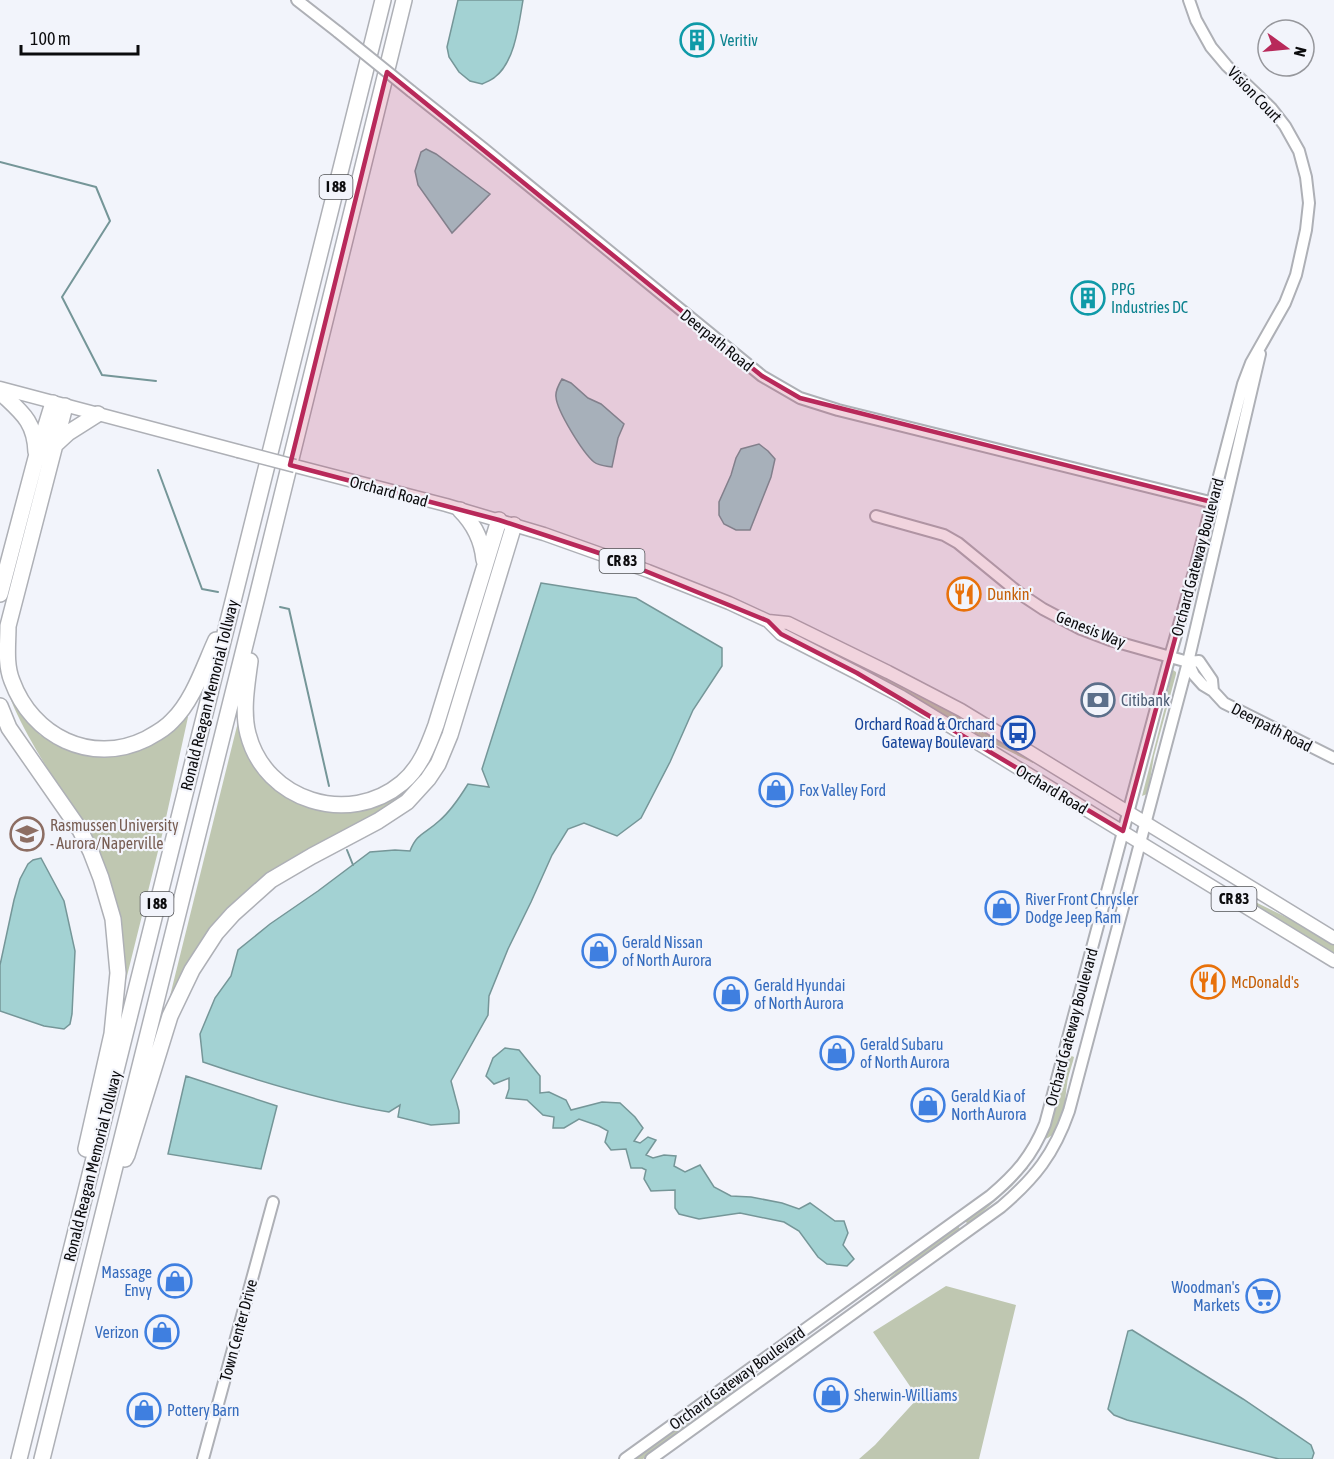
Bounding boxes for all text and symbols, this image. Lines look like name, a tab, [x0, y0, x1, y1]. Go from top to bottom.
scale bar	[21, 18, 138, 56]
north arrow	[1256, 18, 1316, 78]
building icon: Veritiv	[679, 22, 715, 58]
text: 100 m	[30, 28, 71, 49]
place label: Veritiv	[720, 31, 758, 49]
text: N	[1291, 45, 1310, 59]
street label: Vision Court	[1224, 63, 1286, 126]
road number: I 88	[320, 175, 352, 199]
building icon: PPG Industries DC	[1070, 280, 1106, 316]
place label: PPG Industries DC	[1111, 280, 1188, 316]
street label: Deerpath Road	[676, 305, 757, 376]
street label: Orchard Road	[348, 472, 430, 510]
street label: Orchard Gateway Boulevard	[1167, 476, 1228, 638]
road number: CR 83	[600, 549, 644, 573]
restaurant icon: Dunkin'	[946, 576, 982, 612]
place label: Dunkin'	[987, 585, 1032, 603]
street label: Ronald Reagan Memorial Tollway	[177, 597, 242, 792]
street label: Genesis Way	[1053, 607, 1129, 652]
bank icon: Citibank	[1080, 682, 1116, 718]
place label: Citibank	[1121, 691, 1170, 709]
street label: Deerpath Road	[1228, 699, 1315, 756]
place label: Orchard Road & Orchard Gateway Boulevard	[855, 715, 995, 752]
bus stop icon: Orchard Road & Orchard Gateway Boulevard	[1000, 715, 1036, 751]
street label: Orchard Road	[1013, 761, 1091, 817]
shop icon: Fox Valley Ford	[758, 772, 794, 808]
place label: Fox Valley Ford	[799, 781, 886, 800]
school or university icon: Rasmussen University - Aurora/Naperville	[9, 816, 45, 852]
place label: Rasmussen University - Aurora/Naperville	[50, 816, 179, 853]
road number: CR 83	[1212, 887, 1256, 911]
shop icon: River Front Chrysler Dodge Jeep Ram	[984, 890, 1020, 926]
place label: River Front Chrysler Dodge Jeep Ram	[1025, 890, 1138, 927]
road number: I 88	[140, 892, 174, 916]
shop icon: Gerald Nissan of North Aurora	[581, 933, 617, 969]
place label: Gerald Nissan of North Aurora	[622, 933, 712, 969]
street label: Orchard Gateway Boulevard	[1041, 946, 1102, 1108]
restaurant icon: McDonald's	[1190, 964, 1226, 1000]
place label: McDonald's	[1231, 973, 1300, 991]
shop icon: Gerald Hyundai of North Aurora	[713, 976, 749, 1012]
place label: Gerald Hyundai of North Aurora	[754, 976, 846, 1012]
shop icon: Gerald Subaru of North Aurora	[819, 1035, 855, 1071]
place label: Gerald Subaru of North Aurora	[860, 1035, 950, 1071]
street label: Ronald Reagan Memorial Tollway	[60, 1068, 125, 1263]
shop icon: Gerald Kia of North Aurora	[910, 1087, 946, 1123]
place label: Gerald Kia of North Aurora	[951, 1087, 1027, 1123]
place label: Massage Envy	[101, 1263, 152, 1300]
shop icon: Massage Envy	[157, 1263, 193, 1299]
street label: Town Center Drive	[216, 1277, 260, 1383]
place label: Woodman's Markets	[1172, 1278, 1240, 1314]
supermarket icon: Woodman's Markets	[1245, 1278, 1281, 1314]
shop icon: Verizon	[144, 1314, 180, 1350]
place label: Verizon	[95, 1323, 139, 1341]
street label: Orchard Gateway Boulevard	[666, 1323, 809, 1434]
shop icon: Sherwin-Williams	[813, 1377, 849, 1413]
place label: Sherwin-Williams	[854, 1386, 958, 1404]
shop icon: Pottery Barn	[126, 1392, 162, 1428]
place label: Pottery Barn	[167, 1401, 240, 1420]

